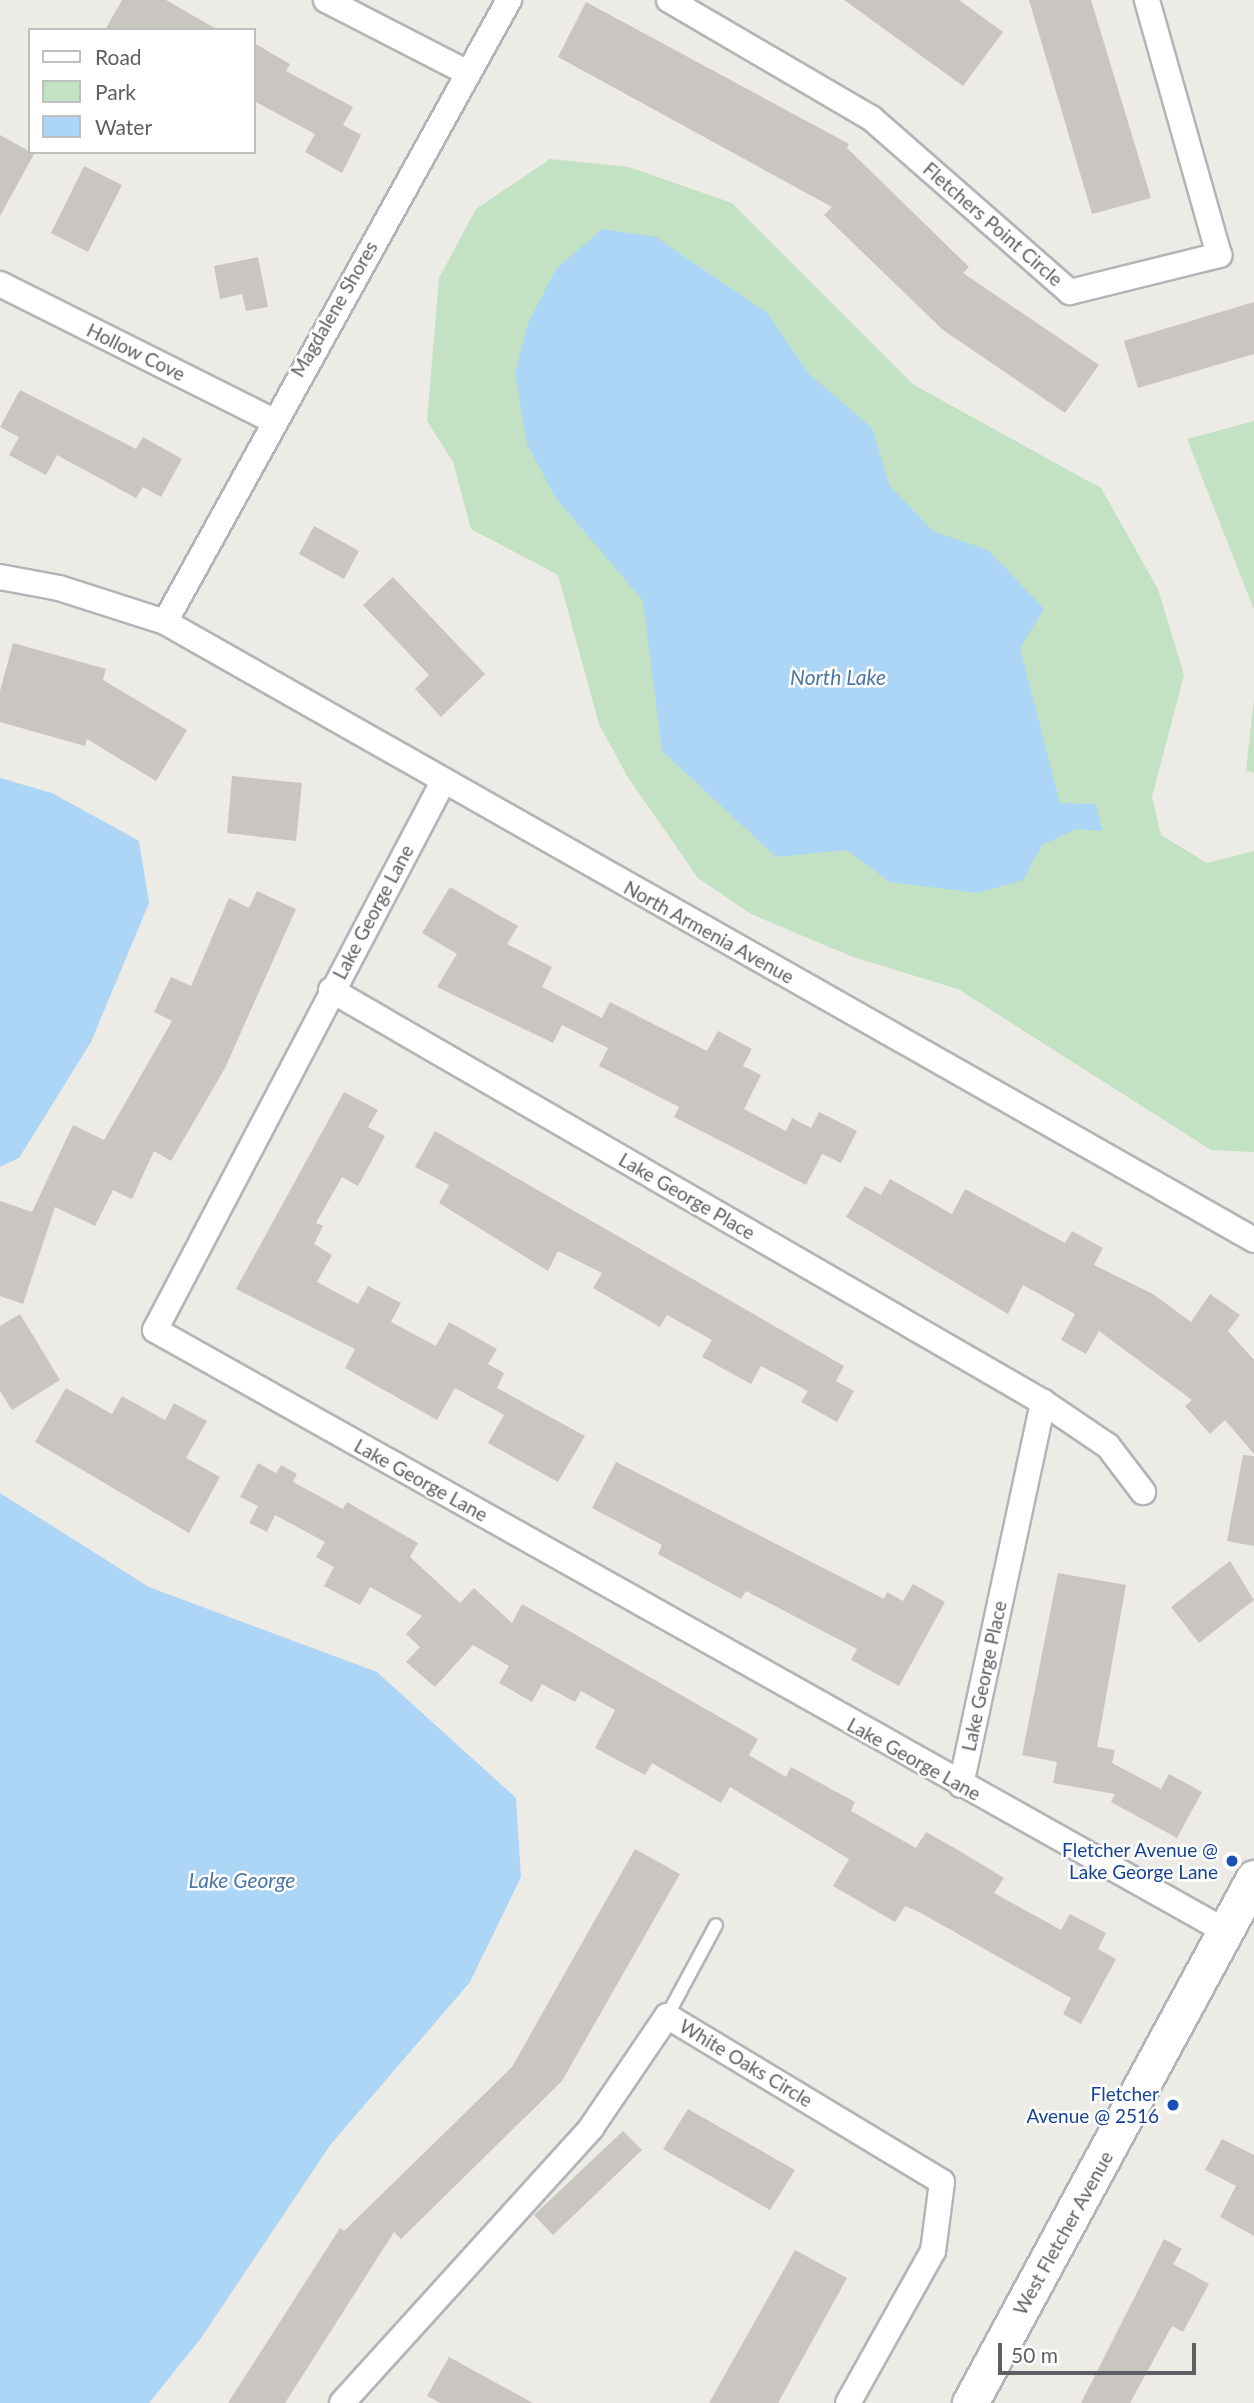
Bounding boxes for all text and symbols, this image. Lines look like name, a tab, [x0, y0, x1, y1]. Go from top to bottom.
legend	[28, 28, 256, 154]
text: Road	[95, 44, 142, 69]
text: Park	[95, 79, 136, 104]
text: Water	[95, 114, 152, 139]
street label: Fletchers Point Circle	[919, 157, 1067, 291]
street label: Magdalene Shores	[286, 237, 382, 381]
street label: Hollow Cove	[83, 318, 189, 386]
water label: North Lake	[790, 664, 886, 690]
street label: Lake George Lane	[328, 841, 418, 983]
street label: North Armenia Avenue	[620, 876, 798, 988]
street label: Lake George Place	[615, 1148, 759, 1244]
street label: Lake George Lane	[350, 1434, 492, 1526]
street label: Lake George Place	[957, 1599, 1011, 1753]
street label: Lake George Lane	[843, 1713, 985, 1805]
place label: Fletcher Avenue @ Lake George Lane	[1061, 1839, 1218, 1883]
marker: Fletcher Avenue @ Lake George Lane	[1224, 1853, 1240, 1869]
water label: Lake George	[189, 1867, 295, 1893]
street label: White Oaks Circle	[675, 2014, 817, 2112]
place label: Fletcher Avenue @ 2516	[1026, 2083, 1159, 2127]
marker: Fletcher Avenue @ 2516	[1165, 2097, 1181, 2113]
street label: West Fletcher Avenue	[1008, 2147, 1118, 2319]
scale bar	[1002, 2330, 1200, 2374]
text: 50 m	[1011, 2342, 1058, 2367]

